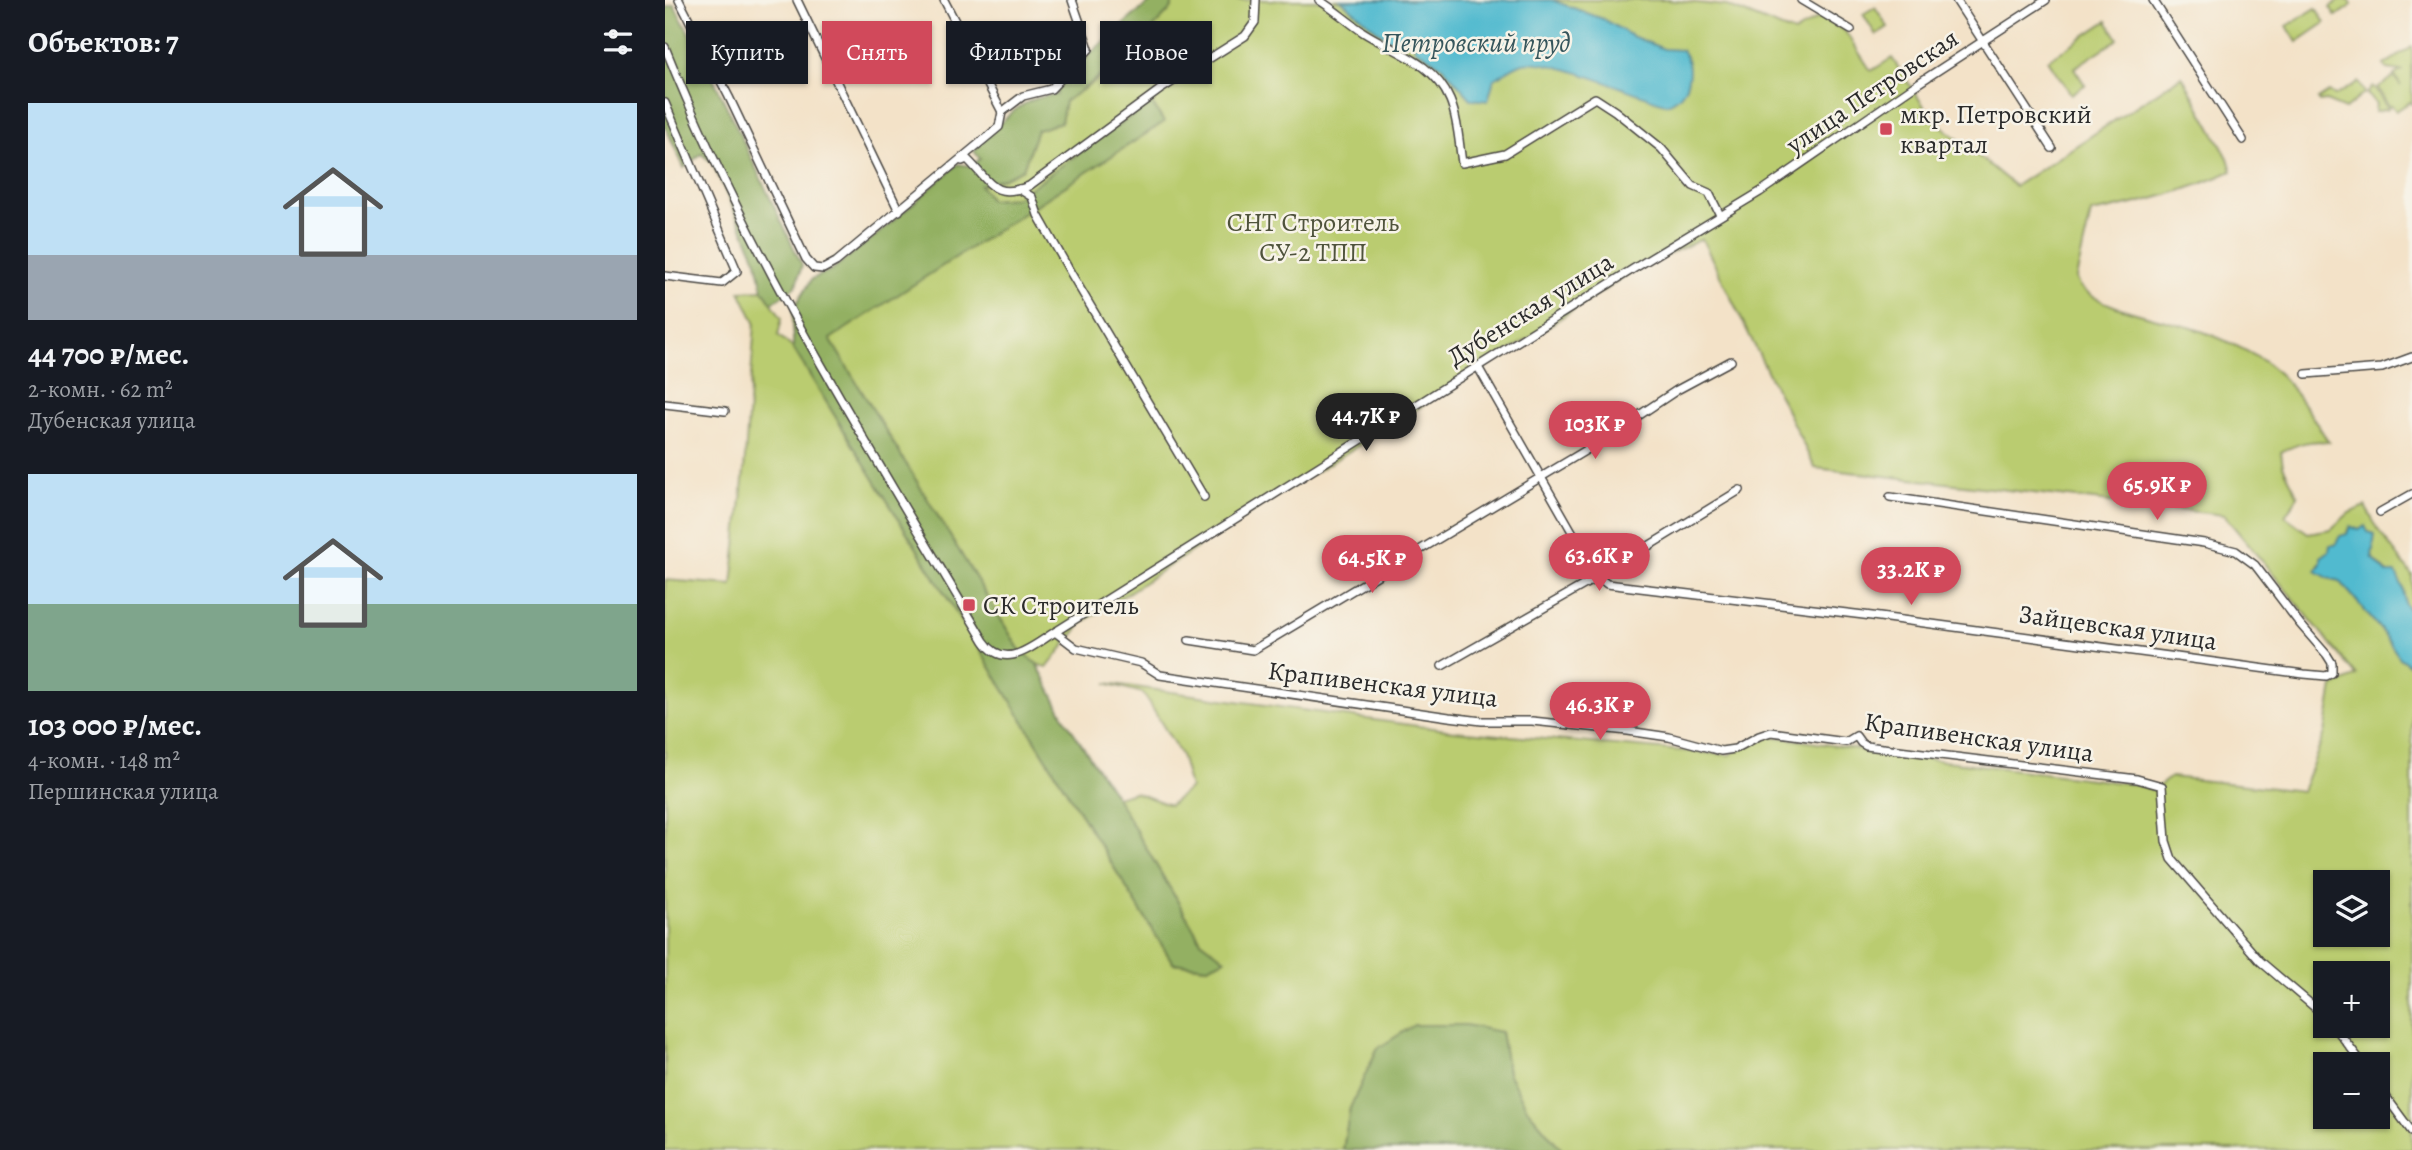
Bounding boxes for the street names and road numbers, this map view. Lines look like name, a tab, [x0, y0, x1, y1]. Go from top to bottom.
street label: улица Петровская	[1778, 21, 1965, 163]
street label: Дубенская улица	[1441, 244, 1620, 374]
street label: Зайцевская улица	[2017, 596, 2219, 659]
street label: Крапивенская улица	[1266, 653, 1500, 716]
street label: Крапивенская улица	[1862, 704, 2096, 771]

